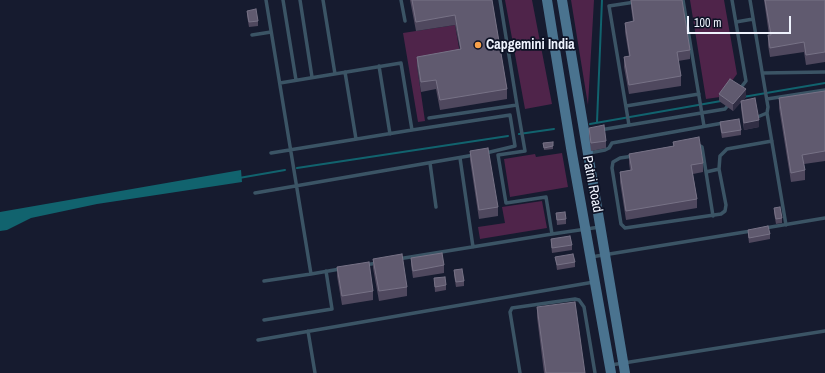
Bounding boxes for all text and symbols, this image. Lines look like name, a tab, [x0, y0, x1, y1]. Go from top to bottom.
scale bar	[689, 8, 793, 34]
text: 100 m	[694, 15, 721, 31]
place label: Capgemini India	[486, 37, 575, 53]
marker: Capgemini India	[473, 40, 483, 50]
street label: Patni Road	[578, 154, 606, 214]

